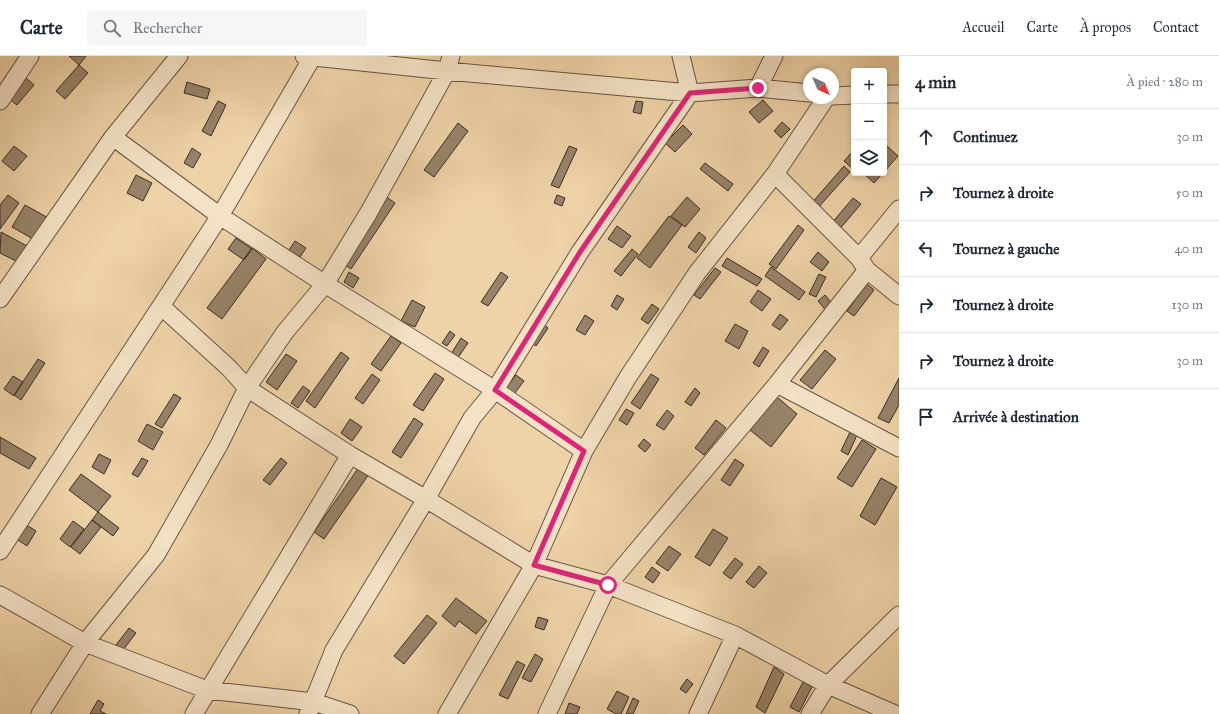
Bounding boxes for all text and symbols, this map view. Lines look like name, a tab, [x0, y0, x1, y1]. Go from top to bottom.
search box	[87, 10, 367, 46]
text: Carte	[20, 16, 63, 39]
icon: search	[101, 17, 123, 39]
text: Rechercher	[133, 19, 202, 37]
text: Accueil	[962, 19, 1005, 36]
text: Carte	[1027, 19, 1058, 36]
text: À propos	[1080, 19, 1131, 36]
text: Contact	[1153, 19, 1199, 36]
north arrow	[803, 68, 839, 104]
map controls	[851, 68, 887, 176]
button: +	[851, 68, 887, 104]
text: 4 min	[915, 72, 956, 93]
text: À pied · 280 m	[1126, 74, 1203, 90]
route end	[749, 79, 767, 97]
button: −	[851, 104, 887, 140]
icon: ahead	[915, 126, 937, 148]
text: Continuez	[953, 128, 1018, 146]
text: 30 m	[1177, 129, 1203, 145]
button: layers	[851, 140, 887, 176]
icon: right	[915, 182, 937, 204]
text: Tournez à droite	[953, 184, 1054, 202]
text: 50 m	[1176, 185, 1203, 201]
icon: left	[915, 238, 937, 260]
text: Tournez à gauche	[953, 240, 1060, 258]
text: 40 m	[1174, 241, 1203, 257]
icon: right	[915, 294, 937, 316]
text: Tournez à droite	[953, 296, 1054, 314]
text: 130 m	[1171, 297, 1203, 313]
icon: right	[915, 350, 937, 372]
text: Tournez à droite	[953, 352, 1054, 370]
text: 30 m	[1177, 353, 1203, 369]
icon: arrive	[915, 406, 937, 428]
text: Arrivée à destination	[953, 408, 1079, 426]
route start	[599, 576, 617, 594]

